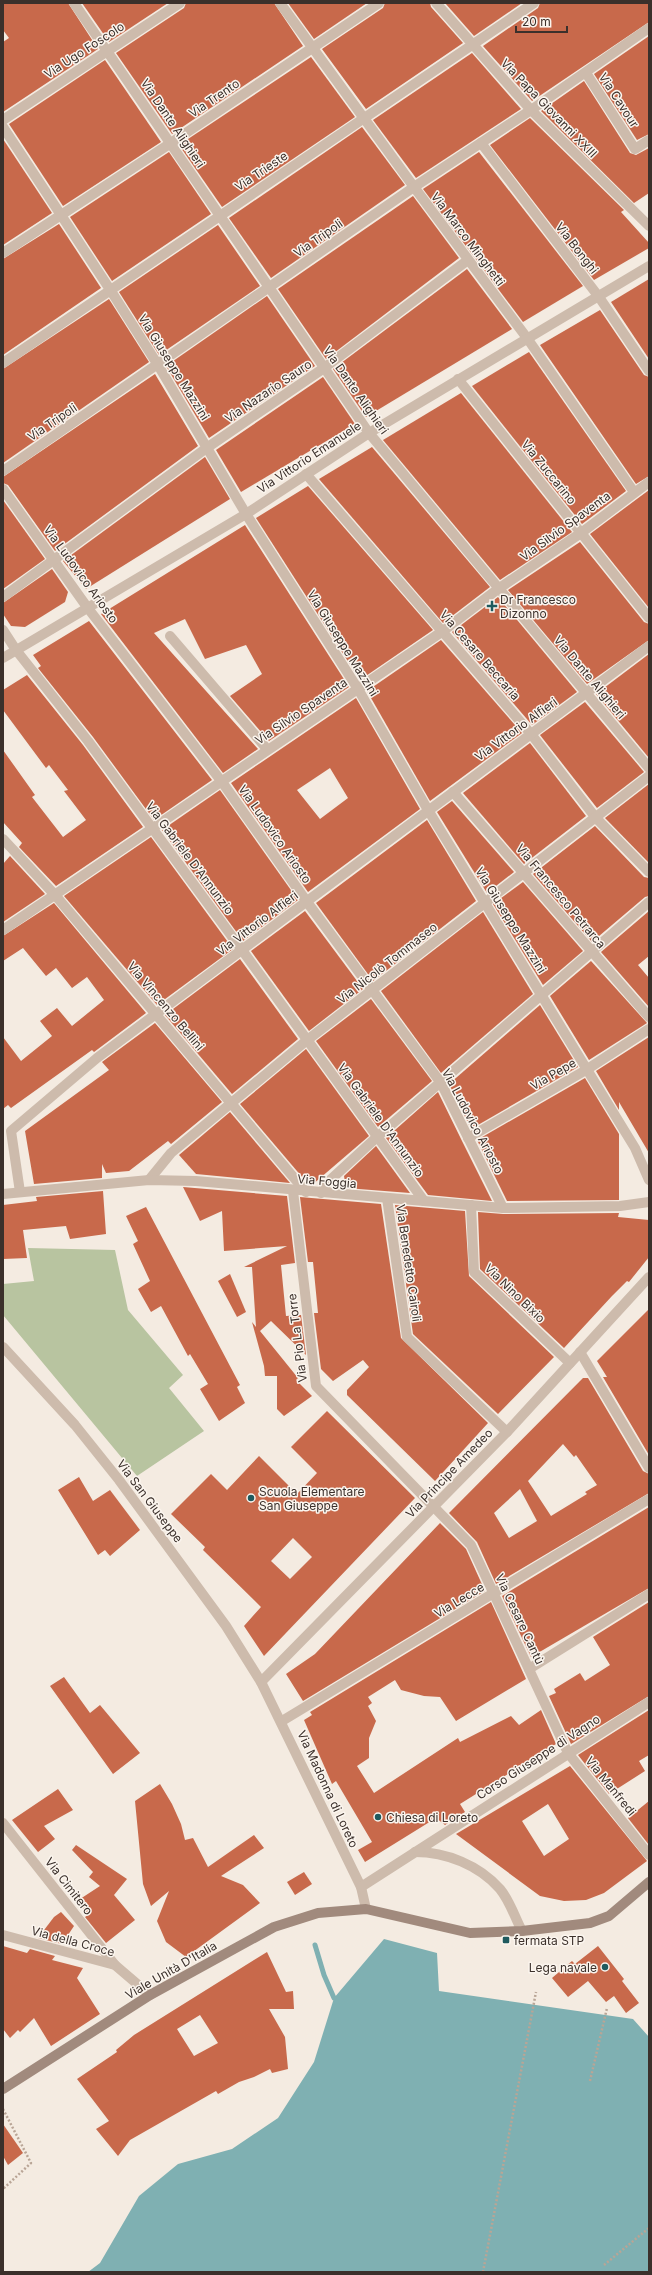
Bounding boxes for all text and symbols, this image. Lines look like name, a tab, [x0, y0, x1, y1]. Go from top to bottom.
scale bar	[516, 8, 567, 34]
text: 20 m	[522, 14, 551, 29]
street label: Via Ugo Foscolo	[41, 19, 127, 81]
street label: Via Papa Giovanni XXIII	[498, 55, 600, 161]
street label: Via Cavour	[596, 70, 642, 130]
street label: Via Dante Alighieri	[138, 76, 208, 170]
street label: Via Trento	[186, 76, 242, 120]
street label: Via Trieste	[232, 148, 290, 194]
street label: Via Marco Minghetti	[428, 189, 508, 289]
street label: Via Tripoli	[291, 216, 345, 260]
street label: Via Bonghi	[552, 219, 602, 277]
street label: Via Giuseppe Mazzini	[135, 311, 213, 423]
street label: Via Dante Alighieri	[320, 343, 392, 437]
street label: Via Nazario Sauro	[222, 356, 314, 426]
street label: Via Tripoli	[24, 400, 80, 444]
street label: Via Vittorio Emanuele	[254, 418, 364, 496]
street label: Via Zuccarino	[519, 437, 579, 507]
street label: Via Silvio Spaventa	[517, 488, 613, 564]
street label: Via Ludovico Ariosto	[41, 522, 121, 626]
street label: Via Giuseppe Mazzini	[304, 587, 382, 699]
place label: Dr Francesco Dizonno	[500, 592, 576, 621]
marker: Dr Francesco Dizonno	[487, 601, 497, 611]
street label: Via Cesare Beccaria	[437, 607, 523, 703]
street label: Via Dante Alighieri	[551, 632, 629, 722]
street label: Via Silvio Spaventa	[252, 675, 350, 747]
street label: Via Vittorio Alfieri	[472, 694, 560, 764]
street label: Via Ludovico Ariosto	[235, 782, 315, 886]
street label: Via Gabriele D'Annunzio	[143, 799, 237, 917]
street label: Via Francesco Petrarca	[513, 841, 609, 951]
street label: Via Giuseppe Mazzini	[472, 864, 550, 976]
street label: Via Vittorio Alfieri	[213, 887, 301, 959]
street label: Via Nicolò Tommaseo	[334, 919, 440, 1007]
street label: Via Vincenzo Bellini	[125, 959, 208, 1053]
street label: Via Pepe	[527, 1055, 579, 1093]
street label: Via Gabriele D'Annunzio	[335, 1060, 427, 1180]
street label: Via Ludovico Ariosto	[439, 1066, 507, 1176]
street label: Via Foggia	[297, 1171, 357, 1191]
street label: Via Benedetto Cairoli	[393, 1203, 425, 1323]
street label: Via Nino Bixio	[482, 1260, 548, 1326]
street label: Via Pio La Torre	[284, 1293, 310, 1383]
street label: Via Principe Amedeo	[402, 1425, 496, 1521]
street label: Via San Giuseppe	[114, 1456, 186, 1546]
place label: Scuola Elementare San Giuseppe	[259, 1484, 365, 1513]
marker: Scuola Elementare San Giuseppe	[246, 1493, 256, 1503]
street label: Via Cesare Cantù	[492, 1571, 548, 1667]
street label: Via Lecce	[431, 1579, 487, 1621]
street label: Corso Giuseppe di Vagno	[473, 1711, 603, 1803]
street label: Via Madonna di Loreto	[294, 1728, 362, 1850]
street label: Via Manfredi	[583, 1753, 640, 1819]
place label: Chiesa di Loreto	[386, 1810, 478, 1825]
marker: Chiesa di Loreto	[373, 1812, 383, 1822]
street label: Via Cimitero	[42, 1854, 96, 1918]
street label: Via della Croce	[30, 1923, 116, 1959]
place label: fermata STP	[514, 1933, 585, 1948]
marker: fermata STP	[501, 1935, 511, 1945]
street label: Viale Unità D'Italia	[123, 1938, 219, 2002]
place label: Lega navale	[529, 1960, 597, 1975]
marker: Lega navale	[600, 1962, 610, 1972]

